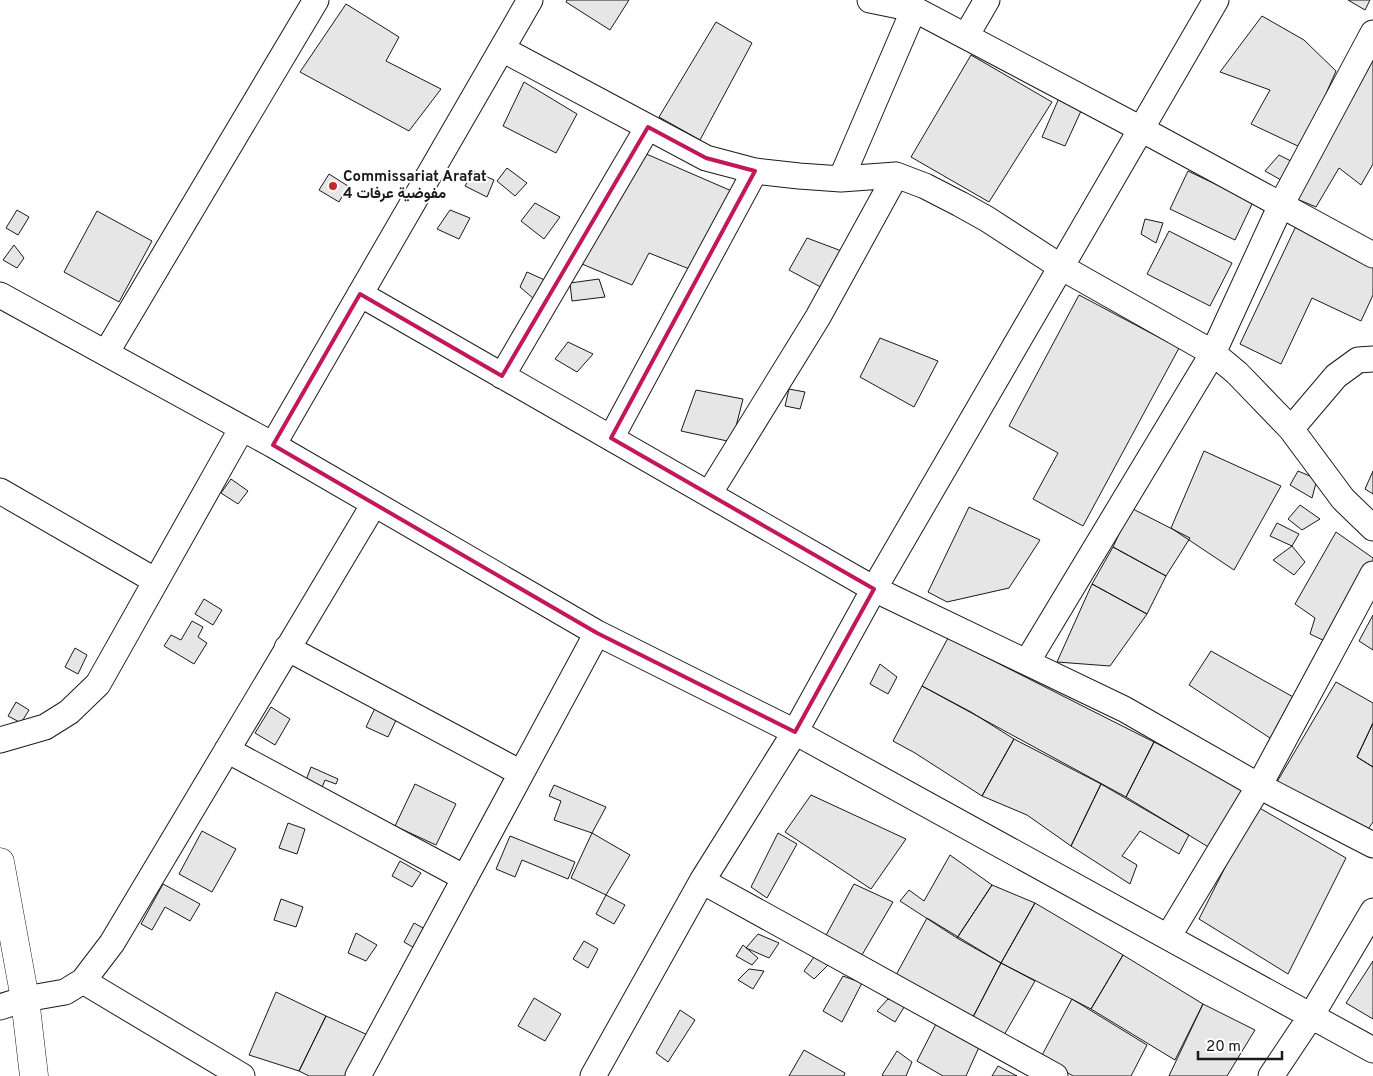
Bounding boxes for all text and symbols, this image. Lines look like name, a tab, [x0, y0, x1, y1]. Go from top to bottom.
place label: Commissariat Arafat 4 مفوضية عرفات	[343, 168, 487, 204]
marker: Commissariat Arafat 4 مفوضية عرفات	[327, 180, 339, 192]
scale bar	[1198, 1028, 1282, 1060]
text: 20 m	[1206, 1038, 1241, 1057]

